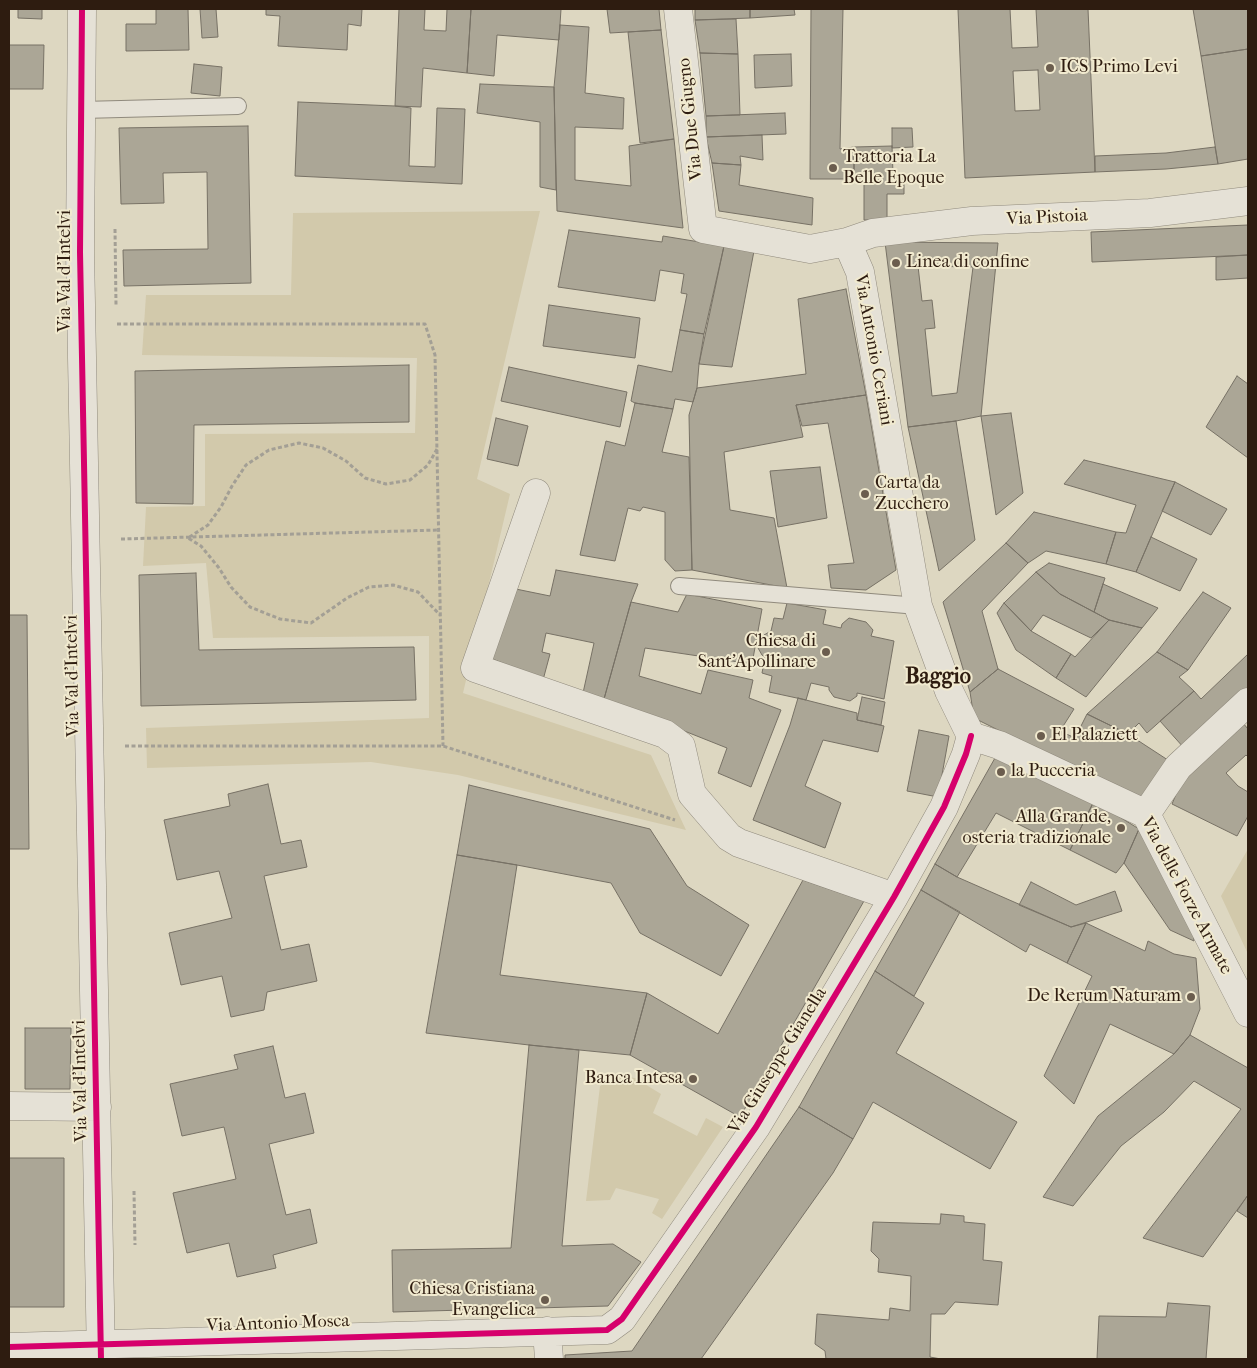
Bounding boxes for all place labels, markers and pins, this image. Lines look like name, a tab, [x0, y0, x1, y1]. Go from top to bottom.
place label: ICS Primo Levi	[1060, 57, 1178, 79]
marker: ICS Primo Levi	[1044, 62, 1056, 74]
place label: Trattoria La Belle Epoque	[843, 147, 944, 190]
marker: Trattoria La Belle Epoque	[827, 162, 839, 174]
place label: Linea di confine	[906, 252, 1029, 274]
marker: Linea di confine	[890, 257, 902, 269]
place label: Carta da Zucchero	[875, 473, 949, 516]
marker: Carta da Zucchero	[859, 488, 871, 500]
place label: Chiesa di Sant'Apollinare	[698, 631, 816, 674]
marker: Chiesa di Sant'Apollinare	[820, 646, 832, 658]
place label: El Palaziett	[1051, 725, 1138, 747]
marker: El Palaziett	[1035, 730, 1047, 742]
place label: la Pucceria	[1011, 761, 1095, 783]
marker: la Pucceria	[995, 766, 1007, 778]
place label: Alla Grande, osteria tradizionale	[963, 807, 1111, 850]
marker: Alla Grande, osteria tradizionale	[1115, 822, 1127, 834]
place label: De Rerum Naturam	[1027, 986, 1181, 1008]
marker: De Rerum Naturam	[1185, 991, 1197, 1003]
place label: Banca Intesa	[585, 1068, 683, 1090]
marker: Banca Intesa	[687, 1073, 699, 1085]
place label: Chiesa Cristiana Evangelica	[409, 1279, 535, 1322]
marker: Chiesa Cristiana Evangelica	[539, 1294, 551, 1306]

